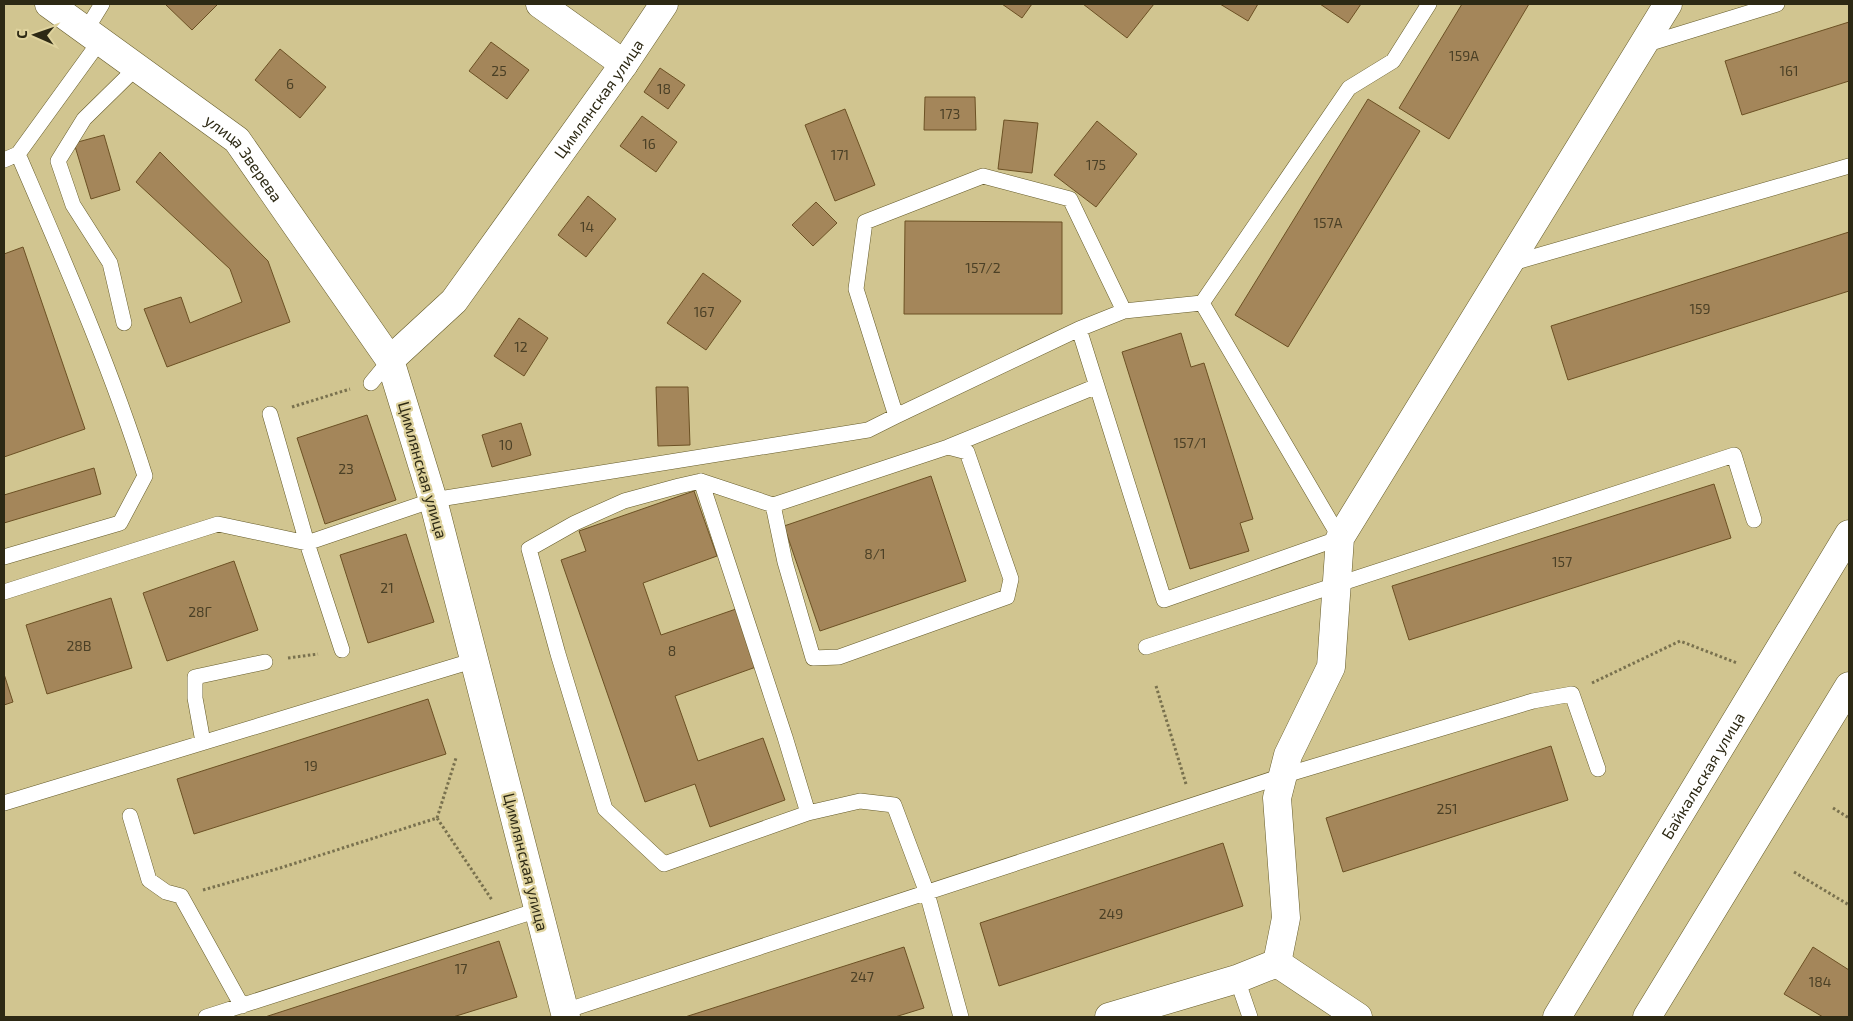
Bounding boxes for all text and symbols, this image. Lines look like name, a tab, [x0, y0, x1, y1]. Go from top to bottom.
north arrow	[10, 10, 60, 60]
text: С	[13, 30, 30, 39]
street label: Цимлянская улица	[549, 35, 647, 162]
house number: 159А	[1449, 47, 1479, 64]
house number: 25	[491, 62, 507, 79]
house number: 161	[1779, 62, 1799, 79]
house number: 6	[286, 75, 294, 92]
house number: 18	[657, 80, 671, 97]
house number: 173	[940, 105, 960, 122]
street label: улица Зверева	[201, 110, 287, 205]
house number: 16	[642, 135, 656, 152]
house number: 171	[831, 146, 849, 163]
house number: 175	[1086, 156, 1106, 173]
house number: 157А	[1314, 214, 1343, 231]
house number: 14	[580, 218, 594, 235]
house number: 157/2	[965, 259, 1001, 276]
house number: 159	[1689, 300, 1711, 317]
house number: 167	[694, 303, 714, 320]
house number: 12	[514, 338, 528, 355]
street label: Цимлянская улица	[394, 399, 452, 541]
house number: 157/1	[1173, 434, 1207, 451]
house number: 10	[499, 436, 513, 453]
house number: 23	[338, 460, 354, 477]
house number: 8/1	[864, 545, 886, 562]
house number: 157	[1552, 553, 1572, 570]
house number: 21	[380, 579, 394, 596]
house number: 28Г	[188, 603, 212, 620]
house number: 28В	[66, 637, 92, 654]
house number: 8	[668, 642, 676, 659]
street label: Байкальская улица	[1657, 709, 1748, 842]
house number: 19	[304, 757, 318, 774]
street label: Цимлянская улица	[499, 791, 553, 933]
house number: 251	[1437, 800, 1457, 817]
house number: 249	[1099, 905, 1123, 922]
house number: 17	[455, 960, 467, 977]
house number: 247	[850, 968, 874, 985]
house number: 184	[1809, 973, 1831, 990]

